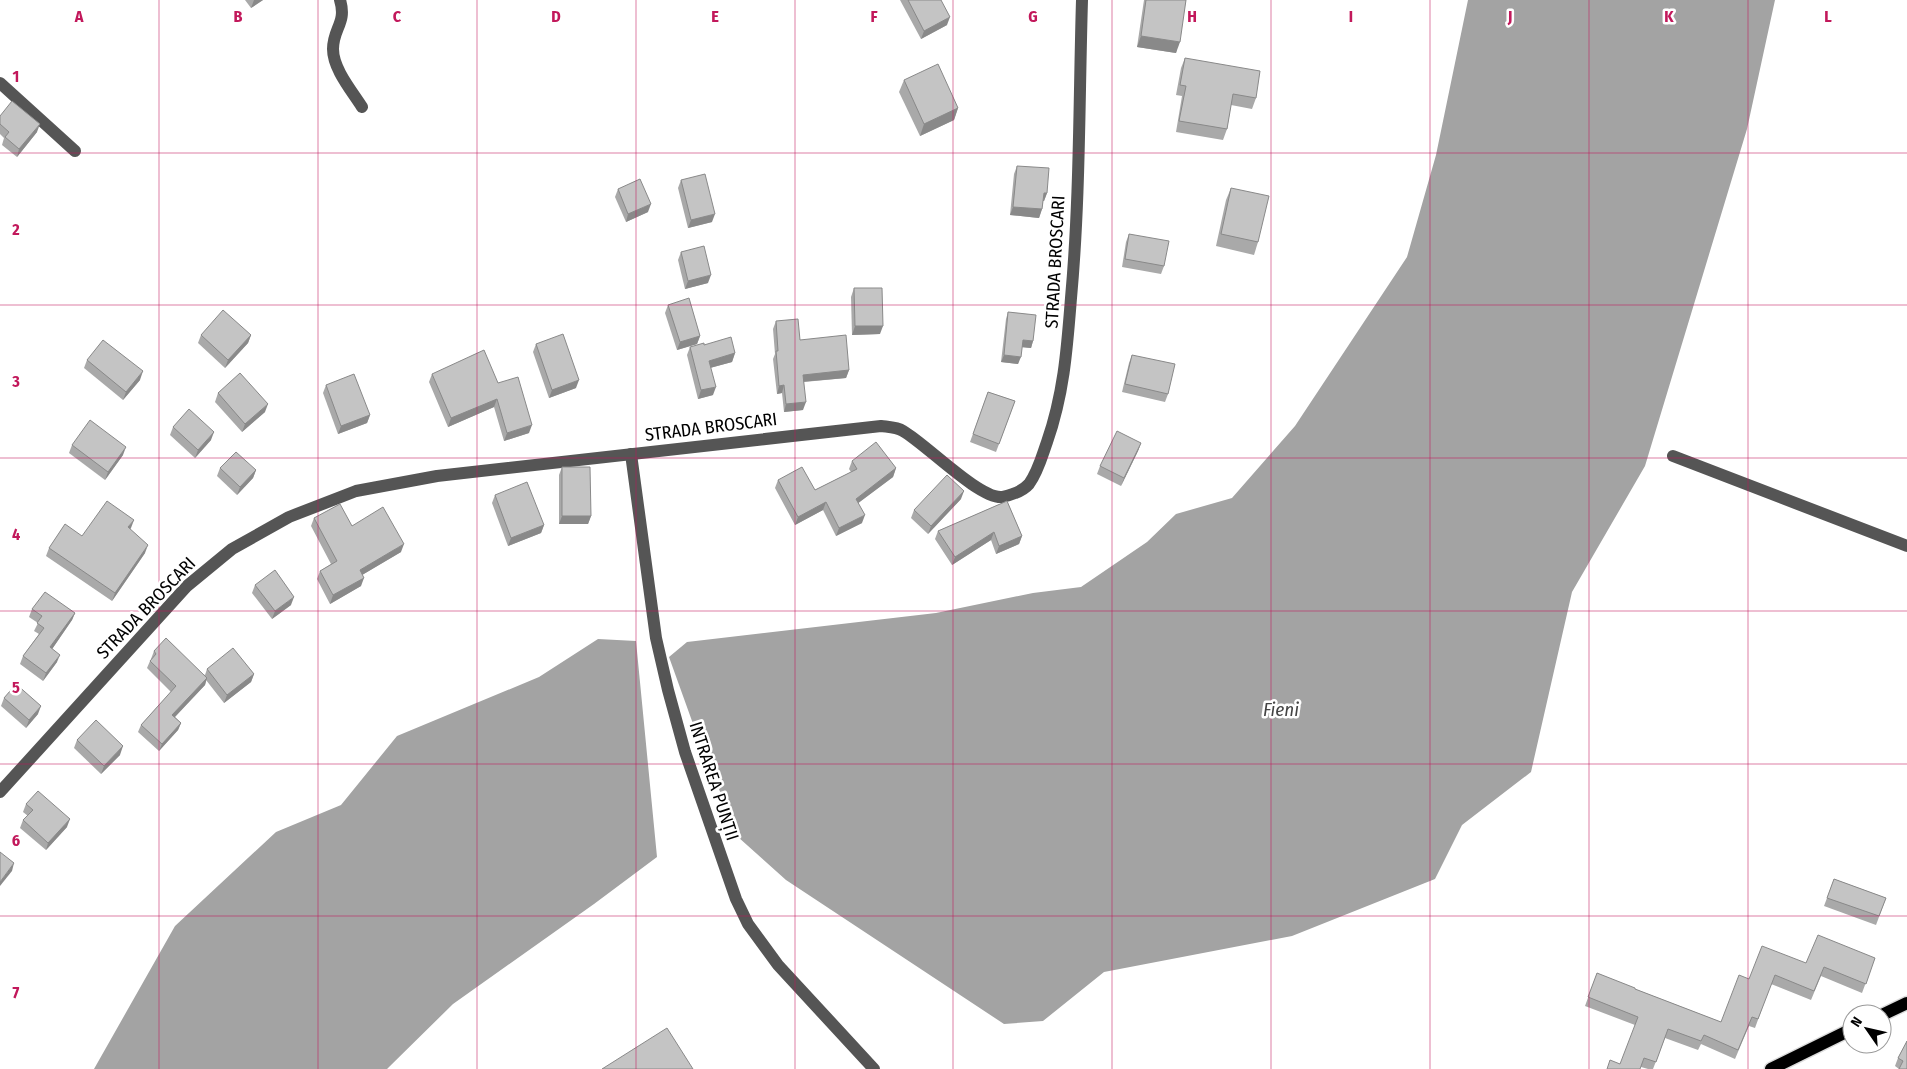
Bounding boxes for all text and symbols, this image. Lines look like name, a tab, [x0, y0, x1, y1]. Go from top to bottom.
text: A	[74, 7, 84, 26]
text: B	[234, 7, 243, 26]
text: C	[393, 7, 402, 26]
text: D	[551, 7, 561, 26]
text: E	[711, 7, 719, 26]
text: F	[870, 7, 878, 26]
text: G	[1028, 7, 1038, 26]
text: H	[1187, 7, 1197, 26]
text: I	[1349, 7, 1353, 26]
text: J	[1507, 7, 1512, 26]
text: K	[1664, 7, 1674, 26]
text: L	[1824, 7, 1832, 26]
text: 1	[13, 67, 19, 86]
street label: STRADA BROSCARI	[1041, 195, 1069, 329]
text: 2	[11, 220, 20, 239]
text: 3	[11, 372, 20, 391]
street label: STRADA BROSCARI	[644, 408, 778, 446]
text: 4	[12, 525, 20, 544]
street label: STRADA BROSCARI	[92, 553, 200, 663]
text: 5	[12, 678, 20, 697]
water label: Fieni	[1263, 698, 1299, 721]
street label: INTRAREA PUNȚII	[684, 719, 744, 843]
text: 6	[12, 831, 20, 850]
text: 7	[13, 983, 20, 1002]
north arrow	[1842, 1004, 1892, 1054]
text: N	[1847, 1014, 1866, 1030]

